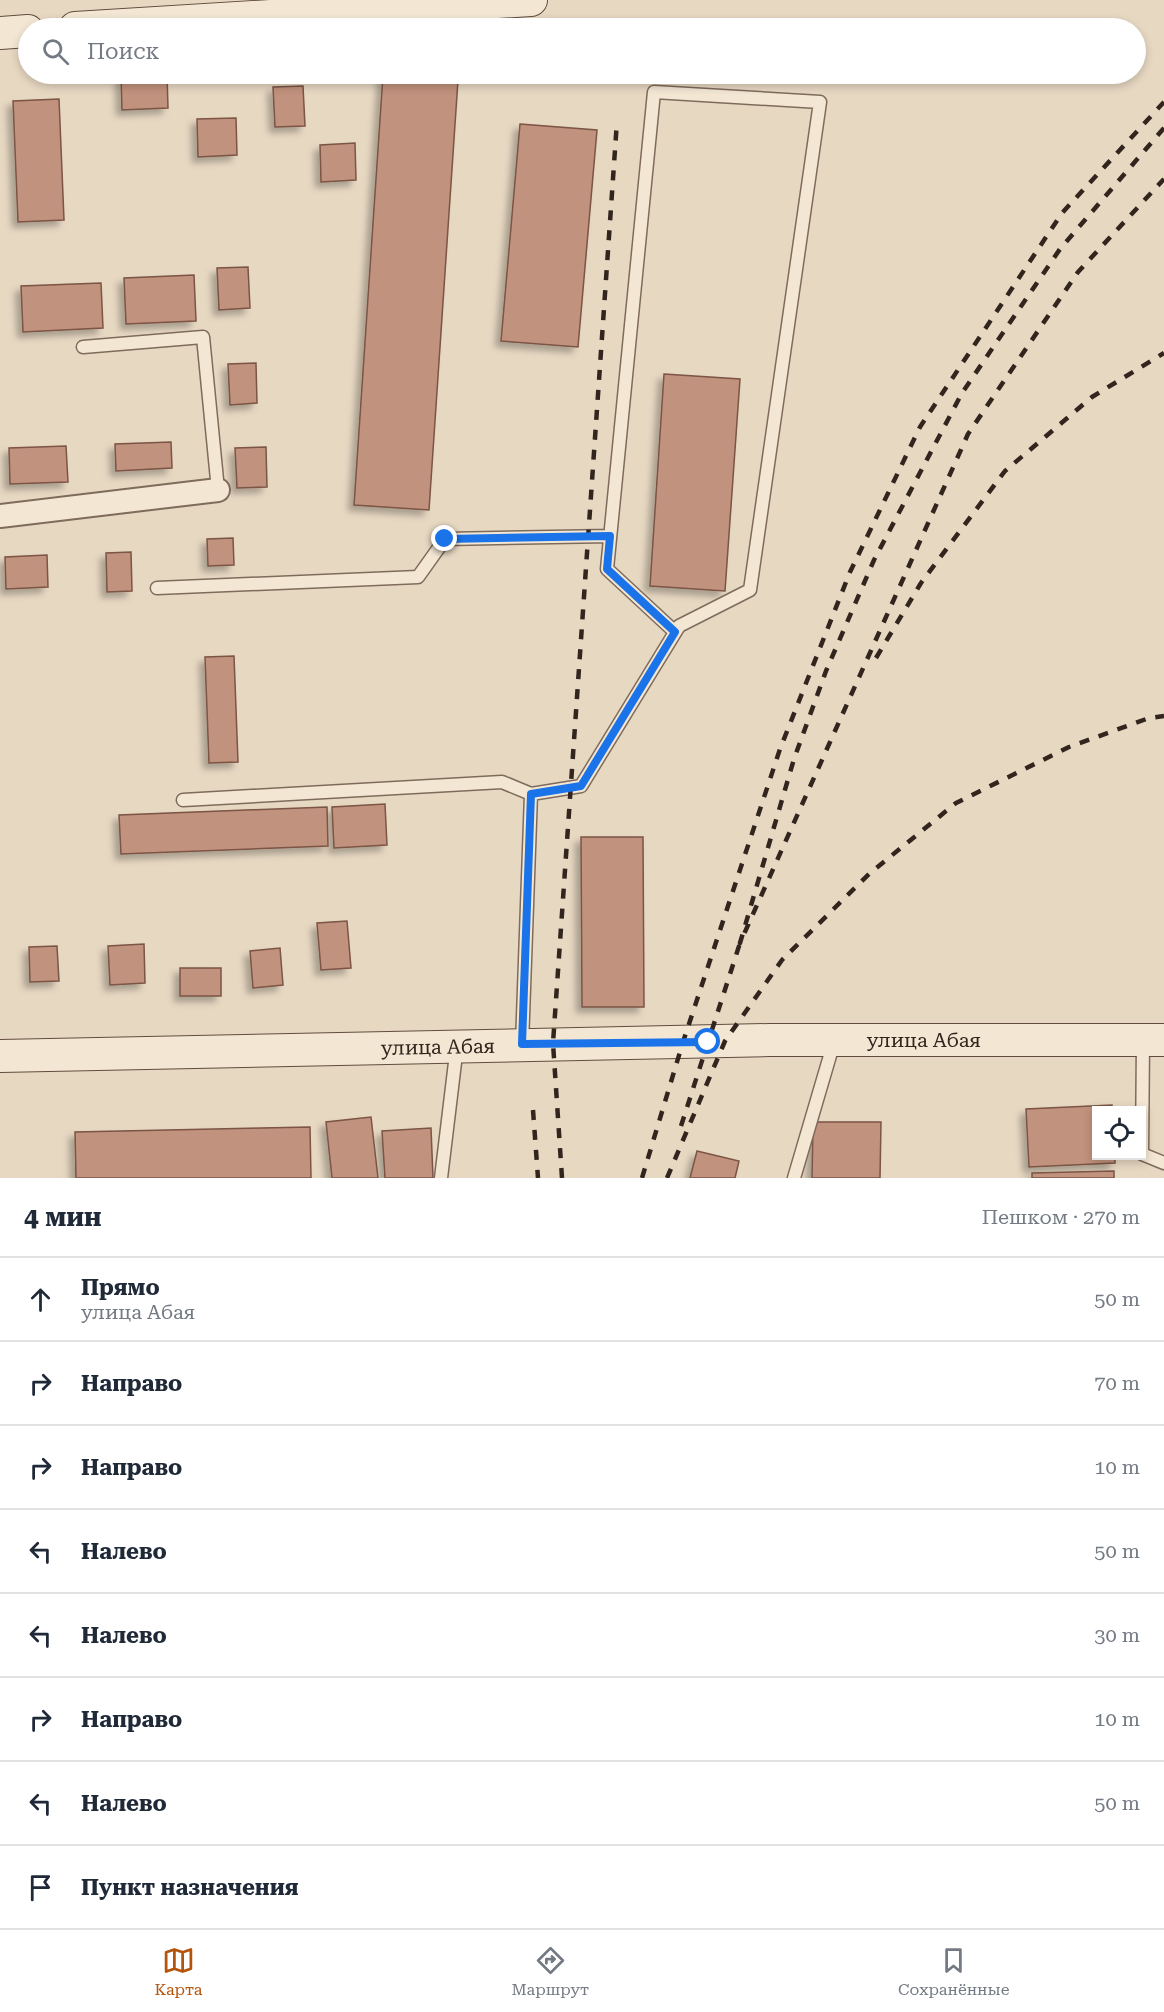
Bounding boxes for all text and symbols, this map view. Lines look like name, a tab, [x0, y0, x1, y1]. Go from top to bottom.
search box	[18, 18, 1146, 84]
icon: search	[39, 35, 72, 68]
text: Поиск	[87, 39, 159, 64]
route end	[431, 525, 457, 551]
route start	[694, 1028, 720, 1054]
street label: улица Абая	[867, 1028, 981, 1052]
street label: улица Абая	[381, 1034, 495, 1060]
map controls	[1092, 1106, 1146, 1160]
button: locate	[1092, 1106, 1146, 1160]
text: 4 мин	[24, 1202, 102, 1232]
text: Пешком · 270 m	[982, 1205, 1140, 1229]
text: Прямо	[81, 1275, 160, 1300]
icon: ahead	[24, 1283, 57, 1316]
text: 50 m	[1094, 1287, 1140, 1311]
text: улица Абая	[81, 1300, 195, 1324]
icon: right	[24, 1367, 57, 1400]
text: Направо	[81, 1371, 182, 1396]
text: 70 m	[1094, 1371, 1140, 1395]
icon: right	[24, 1451, 57, 1484]
text: Направо	[81, 1455, 182, 1480]
text: 10 m	[1094, 1455, 1140, 1479]
icon: left	[24, 1535, 57, 1568]
text: Налево	[81, 1539, 167, 1564]
text: 50 m	[1094, 1539, 1140, 1563]
icon: left	[24, 1619, 57, 1652]
text: Налево	[81, 1623, 167, 1648]
text: 30 m	[1094, 1623, 1140, 1647]
icon: right	[24, 1703, 57, 1736]
text: Направо	[81, 1707, 182, 1732]
text: 10 m	[1094, 1707, 1140, 1731]
icon: left	[24, 1787, 57, 1820]
text: Налево	[81, 1791, 167, 1816]
text: 50 m	[1094, 1791, 1140, 1815]
icon: arrive	[24, 1871, 57, 1904]
text: Пункт назначения	[81, 1875, 299, 1900]
tab: Карта	[155, 1944, 202, 1999]
tab: Маршрут	[512, 1944, 589, 1999]
tab: Сохранённые	[898, 1944, 1009, 1999]

